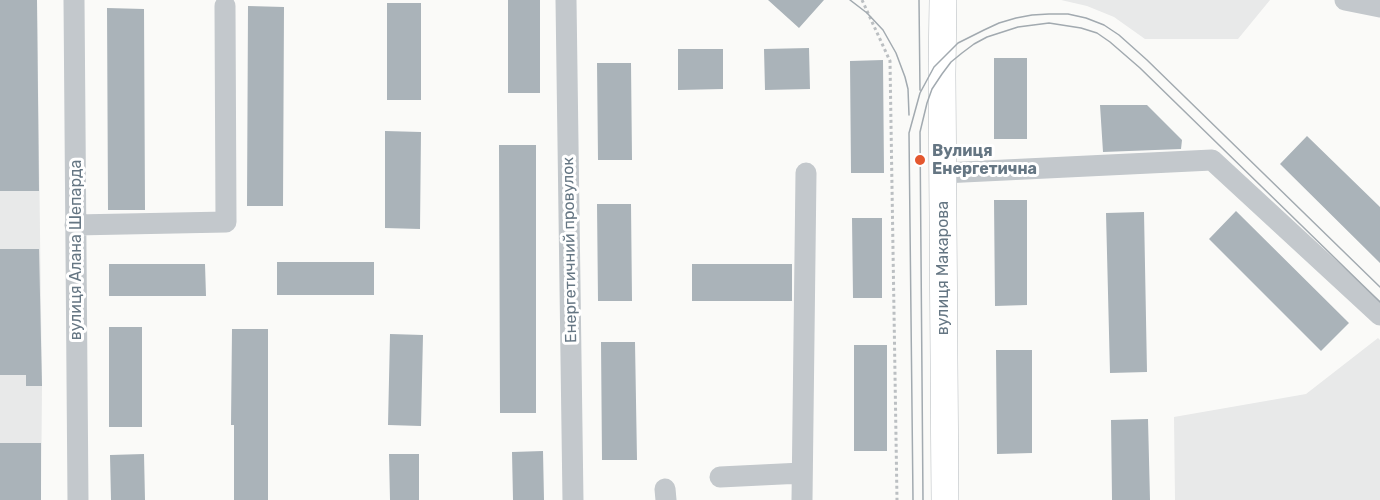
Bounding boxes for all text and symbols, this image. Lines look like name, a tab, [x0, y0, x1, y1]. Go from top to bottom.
place label: Вулиця Енергетична	[932, 141, 1037, 179]
marker: Вулиця Енергетична	[913, 153, 927, 167]
street label: Енергетичний провулок	[559, 157, 581, 343]
street label: вулиця Алана Шепарда	[66, 160, 86, 340]
street label: вулиця Макарова	[933, 201, 953, 335]

